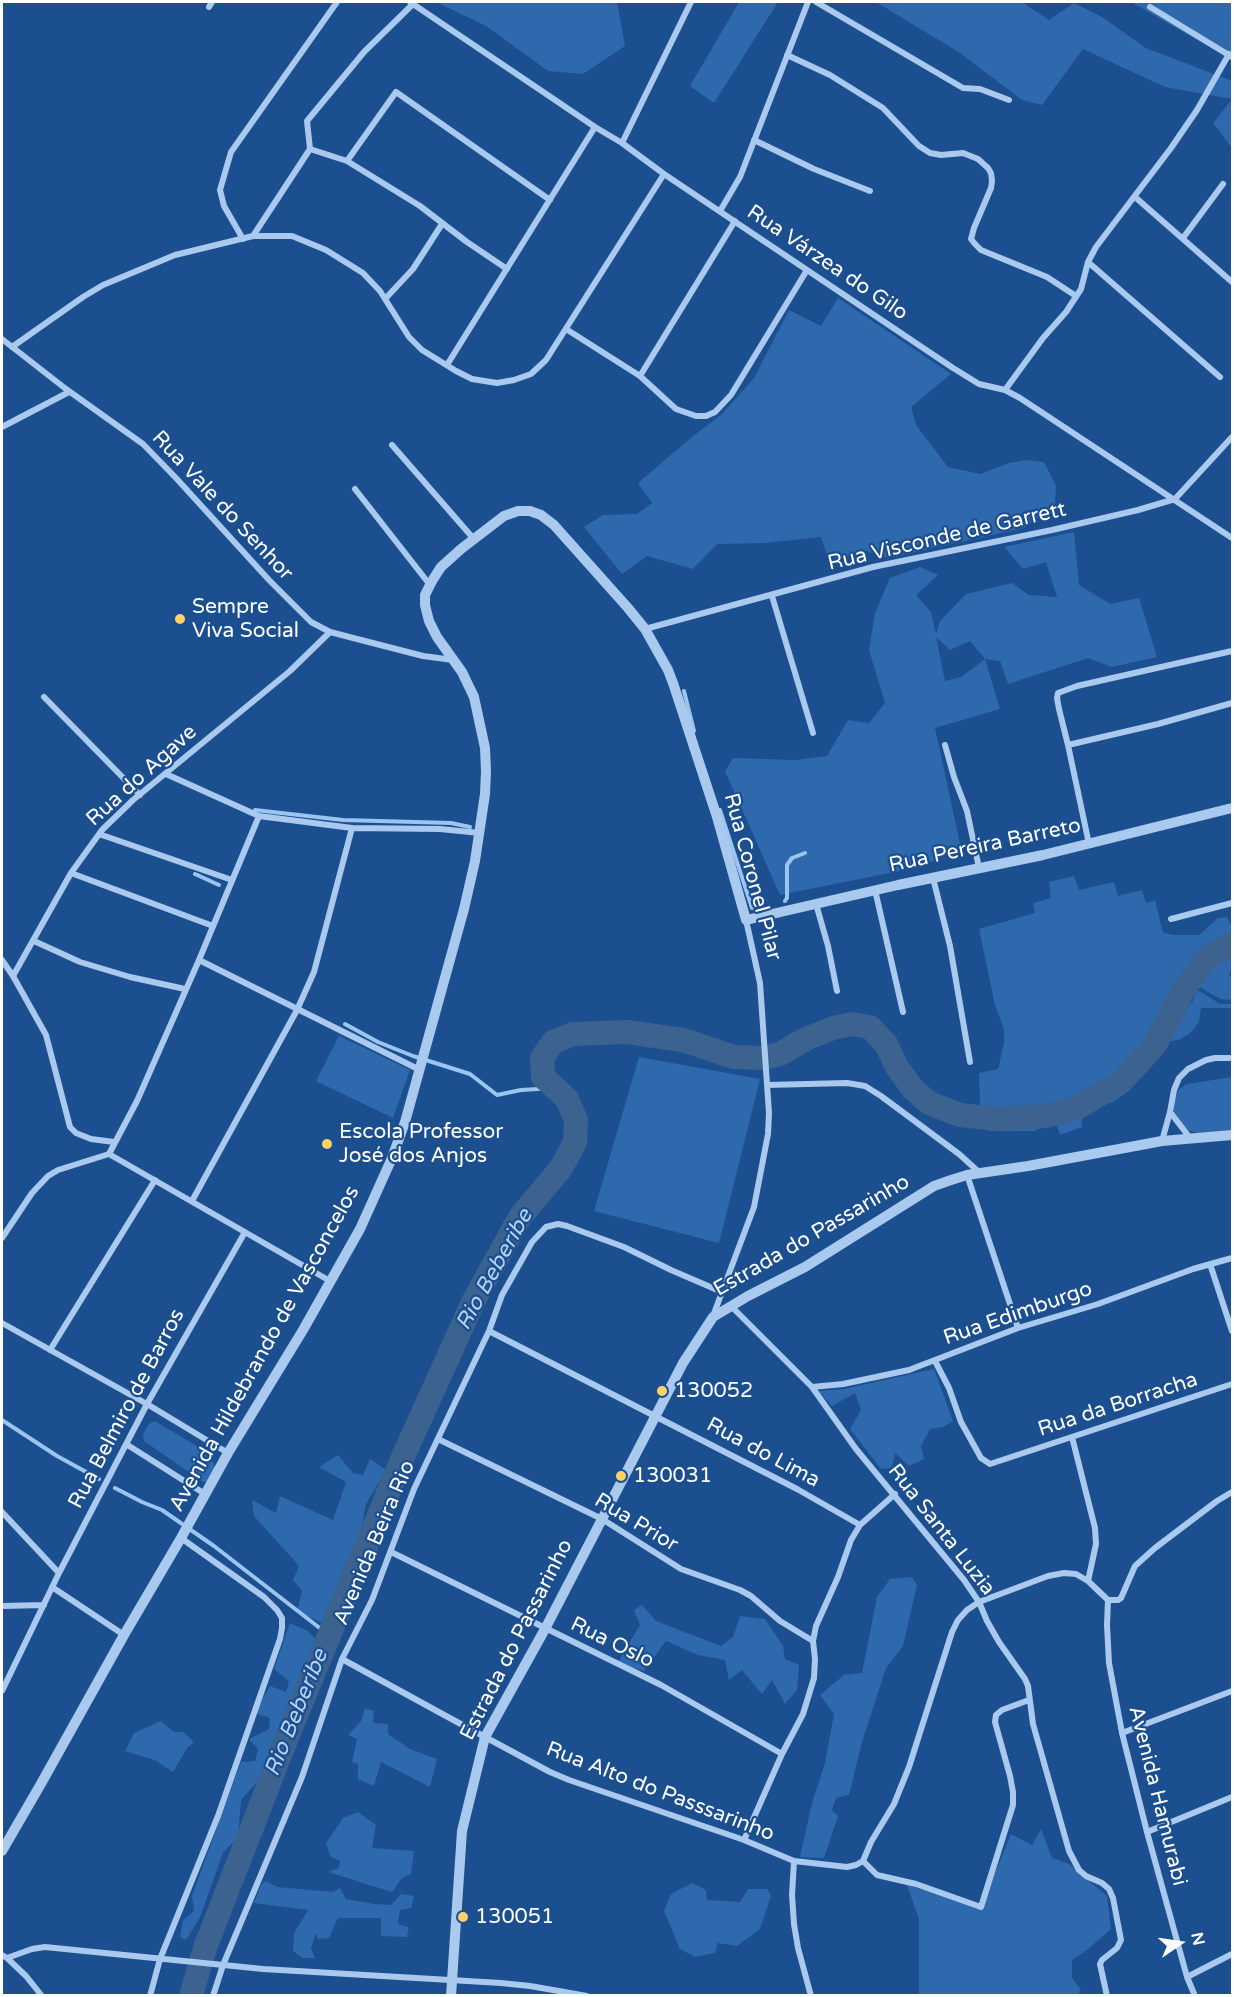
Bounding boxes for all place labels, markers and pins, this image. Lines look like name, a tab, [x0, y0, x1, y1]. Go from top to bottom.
place label: Sempre Viva Social	[192, 594, 299, 644]
marker: Sempre Viva Social	[173, 612, 187, 626]
place label: Escola Professor José dos Anjos	[339, 1119, 503, 1169]
marker: Escola Professor José dos Anjos	[320, 1137, 334, 1151]
place label: 130052	[674, 1378, 753, 1404]
marker: 130052	[655, 1384, 669, 1398]
place label: 130031	[633, 1463, 712, 1489]
marker: 130031	[614, 1469, 628, 1483]
place label: 130051	[475, 1904, 554, 1930]
marker: 130051	[456, 1910, 470, 1924]

